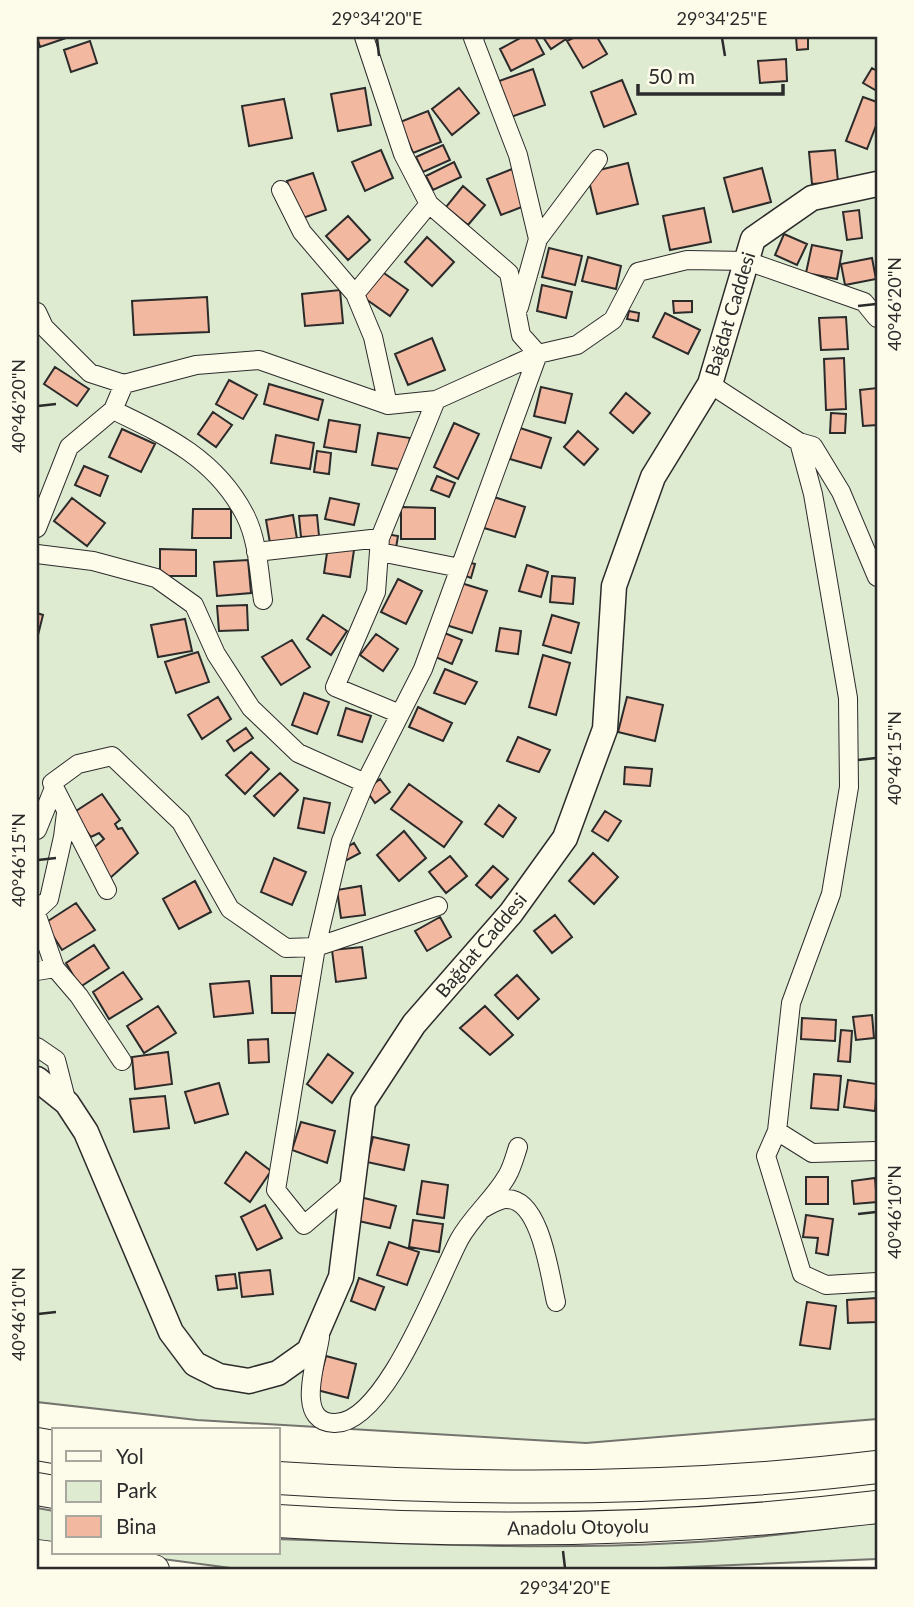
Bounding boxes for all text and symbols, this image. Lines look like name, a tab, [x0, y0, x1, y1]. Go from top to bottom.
text: 29°34'20"E	[332, 7, 422, 29]
text: 29°34'25"E	[677, 7, 767, 29]
scale bar	[638, 52, 783, 96]
text: 50 m	[648, 63, 695, 88]
street label: Bağdat Caddesi	[700, 249, 759, 379]
text: 40°46'20"N	[883, 257, 905, 351]
text: 40°46'20"N	[7, 359, 29, 453]
text: 40°46'15"N	[883, 711, 905, 805]
text: 40°46'15"N	[7, 813, 29, 907]
street label: Bağdat Caddesi	[430, 888, 531, 1002]
text: 40°46'10"N	[883, 1165, 905, 1259]
text: 40°46'10"N	[7, 1267, 29, 1361]
legend	[52, 1428, 280, 1554]
text: Yol	[116, 1443, 144, 1468]
text: Park	[116, 1477, 157, 1502]
text: Bina	[116, 1513, 157, 1538]
street label: Anadolu Otoyolu	[507, 1514, 649, 1539]
text: 29°34'20"E	[520, 1576, 610, 1598]

